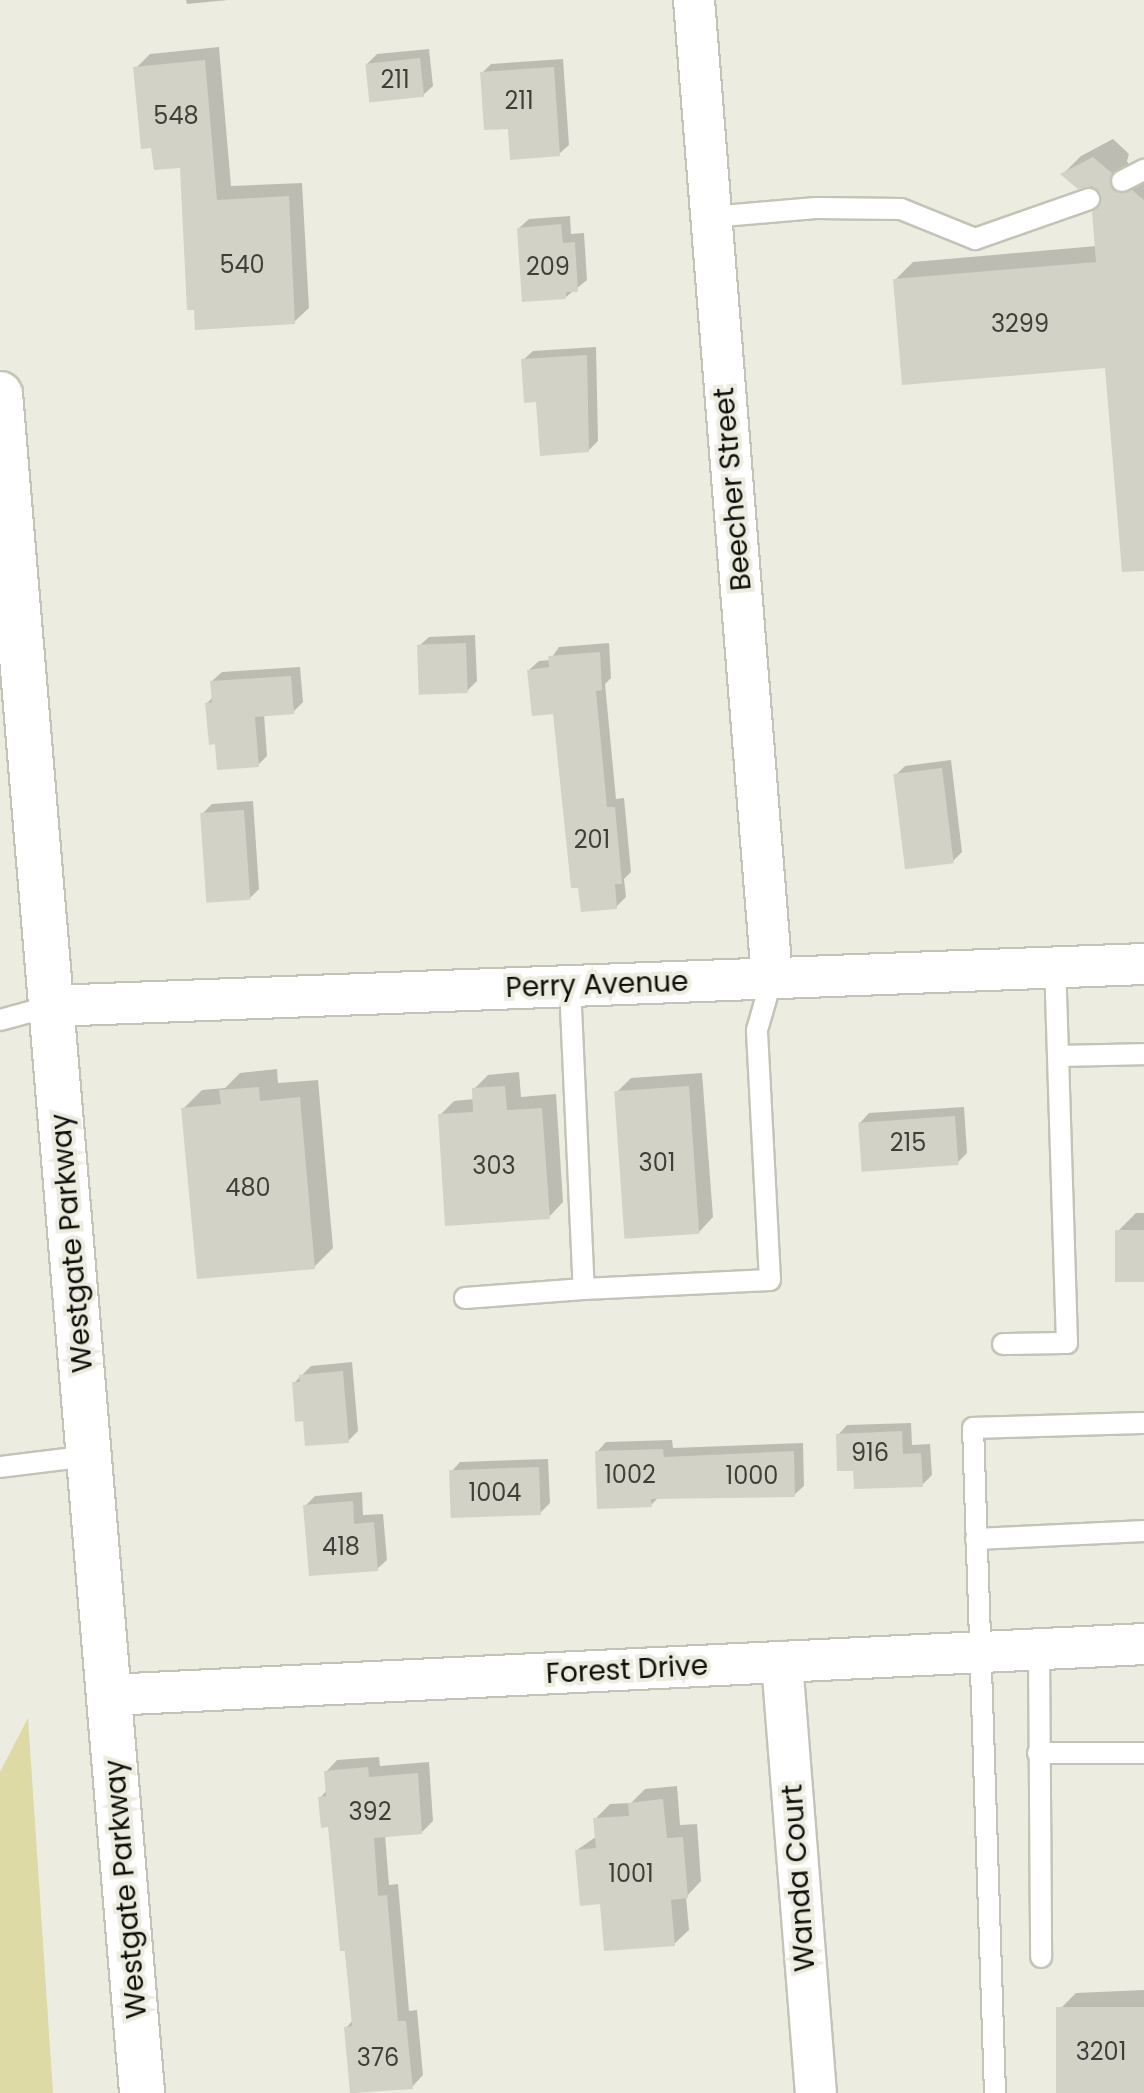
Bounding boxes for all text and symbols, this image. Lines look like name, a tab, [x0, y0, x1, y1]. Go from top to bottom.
house number: 211	[380, 66, 410, 94]
house number: 211	[504, 87, 534, 115]
house number: 548	[153, 102, 199, 130]
house number: 540	[219, 251, 265, 279]
house number: 209	[526, 253, 570, 281]
house number: 3299	[991, 310, 1049, 338]
street label: Beecher Street	[707, 386, 759, 592]
house number: 201	[574, 826, 610, 854]
street label: Perry Avenue	[505, 965, 689, 1005]
street label: Westgate Parkway	[44, 1112, 100, 1374]
house number: 215	[890, 1129, 926, 1157]
house number: 301	[639, 1149, 675, 1177]
house number: 303	[472, 1152, 516, 1180]
house number: 480	[225, 1174, 271, 1202]
house number: 916	[851, 1439, 889, 1467]
house number: 1002	[604, 1461, 656, 1489]
house number: 1000	[726, 1462, 778, 1490]
house number: 1004	[469, 1479, 521, 1507]
house number: 418	[322, 1533, 360, 1561]
street label: Forest Drive	[545, 1649, 709, 1691]
street label: Westgate Parkway	[98, 1758, 154, 2020]
street label: Wanda Court	[776, 1783, 822, 1973]
house number: 392	[348, 1798, 392, 1826]
house number: 1001	[608, 1860, 654, 1888]
house number: 3201	[1076, 2038, 1126, 2066]
house number: 376	[357, 2044, 399, 2072]

